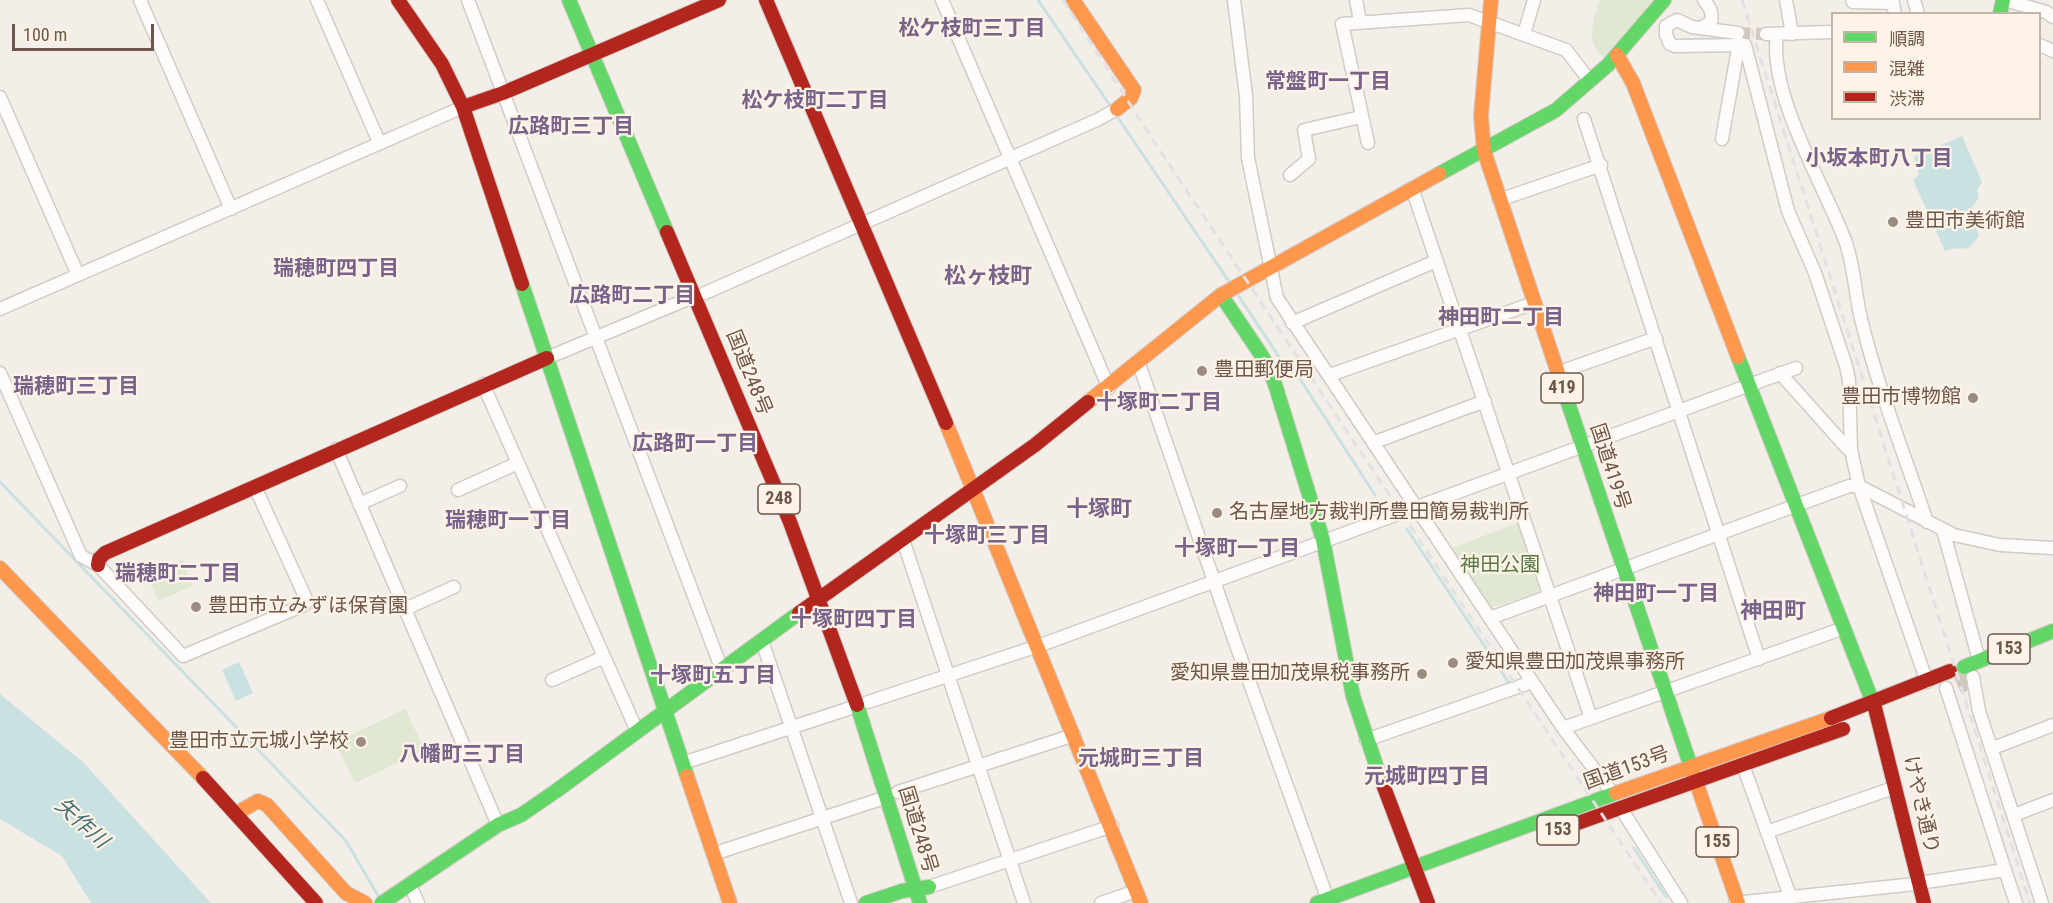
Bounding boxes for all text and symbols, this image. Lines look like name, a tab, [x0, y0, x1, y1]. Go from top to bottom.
scale bar	[15, 12, 158, 50]
legend	[1831, 12, 2041, 120]
district label: 松ケ枝町三丁目	[899, 17, 1045, 43]
text: 100 m	[23, 24, 67, 45]
text: 順調	[1889, 28, 1925, 49]
text: 混雑	[1889, 58, 1925, 79]
district label: 常盤町一丁目	[1265, 70, 1391, 96]
text: 渋滞	[1889, 88, 1925, 109]
district label: 松ケ枝町二丁目	[742, 89, 888, 115]
district label: 広路町三丁目	[508, 115, 634, 141]
district label: 小坂本町八丁目	[1806, 147, 1952, 173]
place label: 豊田市美術館	[1905, 210, 2025, 234]
marker: 豊田市美術館	[1886, 215, 1900, 229]
district label: 瑞穂町四丁目	[273, 257, 399, 283]
district label: 松ヶ枝町	[944, 264, 1032, 290]
district label: 広路町二丁目	[569, 284, 695, 310]
district label: 神田町二丁目	[1438, 306, 1564, 332]
street label: 国道248号	[720, 327, 776, 419]
place label: 豊田郵便局	[1214, 359, 1314, 383]
marker: 豊田郵便局	[1195, 364, 1209, 378]
road number: 419	[1541, 373, 1583, 403]
district label: 瑞穂町三丁目	[13, 375, 139, 401]
place label: 豊田市博物館	[1841, 386, 1961, 410]
district label: 十塚町二丁目	[1096, 391, 1222, 417]
marker: 豊田市博物館	[1966, 391, 1980, 405]
street label: 国道419号	[1584, 421, 1634, 513]
district label: 広路町一丁目	[632, 432, 758, 458]
road number: 248	[758, 484, 800, 514]
district label: 十塚町	[1066, 497, 1132, 523]
place label: 名古屋地方裁判所豊田簡易裁判所	[1229, 501, 1529, 525]
marker: 名古屋地方裁判所豊田簡易裁判所	[1210, 506, 1224, 520]
district label: 瑞穂町一丁目	[445, 509, 571, 535]
district label: 十塚町三丁目	[924, 524, 1050, 550]
district label: 十塚町一丁目	[1174, 537, 1300, 563]
park label: 神田公園	[1460, 554, 1540, 578]
district label: 瑞穂町二丁目	[115, 562, 241, 588]
district label: 神田町一丁目	[1593, 582, 1719, 608]
place label: 豊田市立みずほ保育園	[208, 595, 408, 619]
district label: 神田町	[1740, 599, 1806, 625]
marker: 豊田市立みずほ保育園	[189, 600, 203, 614]
district label: 十塚町四丁目	[791, 608, 917, 634]
road number: 153	[1988, 634, 2030, 664]
place label: 愛知県豊田加茂県事務所	[1465, 651, 1685, 675]
marker: 愛知県豊田加茂県事務所	[1446, 656, 1460, 670]
place label: 愛知県豊田加茂県税事務所	[1170, 662, 1410, 686]
district label: 十塚町五丁目	[650, 664, 776, 690]
marker: 愛知県豊田加茂県税事務所	[1415, 667, 1429, 681]
place label: 豊田市立元城小学校	[169, 730, 349, 754]
marker: 豊田市立元城小学校	[354, 735, 368, 749]
street label: 国道153号	[1581, 742, 1673, 796]
district label: 八幡町三丁目	[399, 743, 525, 769]
district label: 元城町三丁目	[1078, 747, 1204, 773]
street label: けやき通り	[1897, 754, 1943, 856]
district label: 元城町四丁目	[1364, 765, 1490, 791]
street label: 国道248号	[892, 784, 942, 876]
water label: 矢作川	[49, 794, 113, 854]
road number: 153	[1537, 815, 1579, 845]
road number: 155	[1696, 827, 1738, 857]

